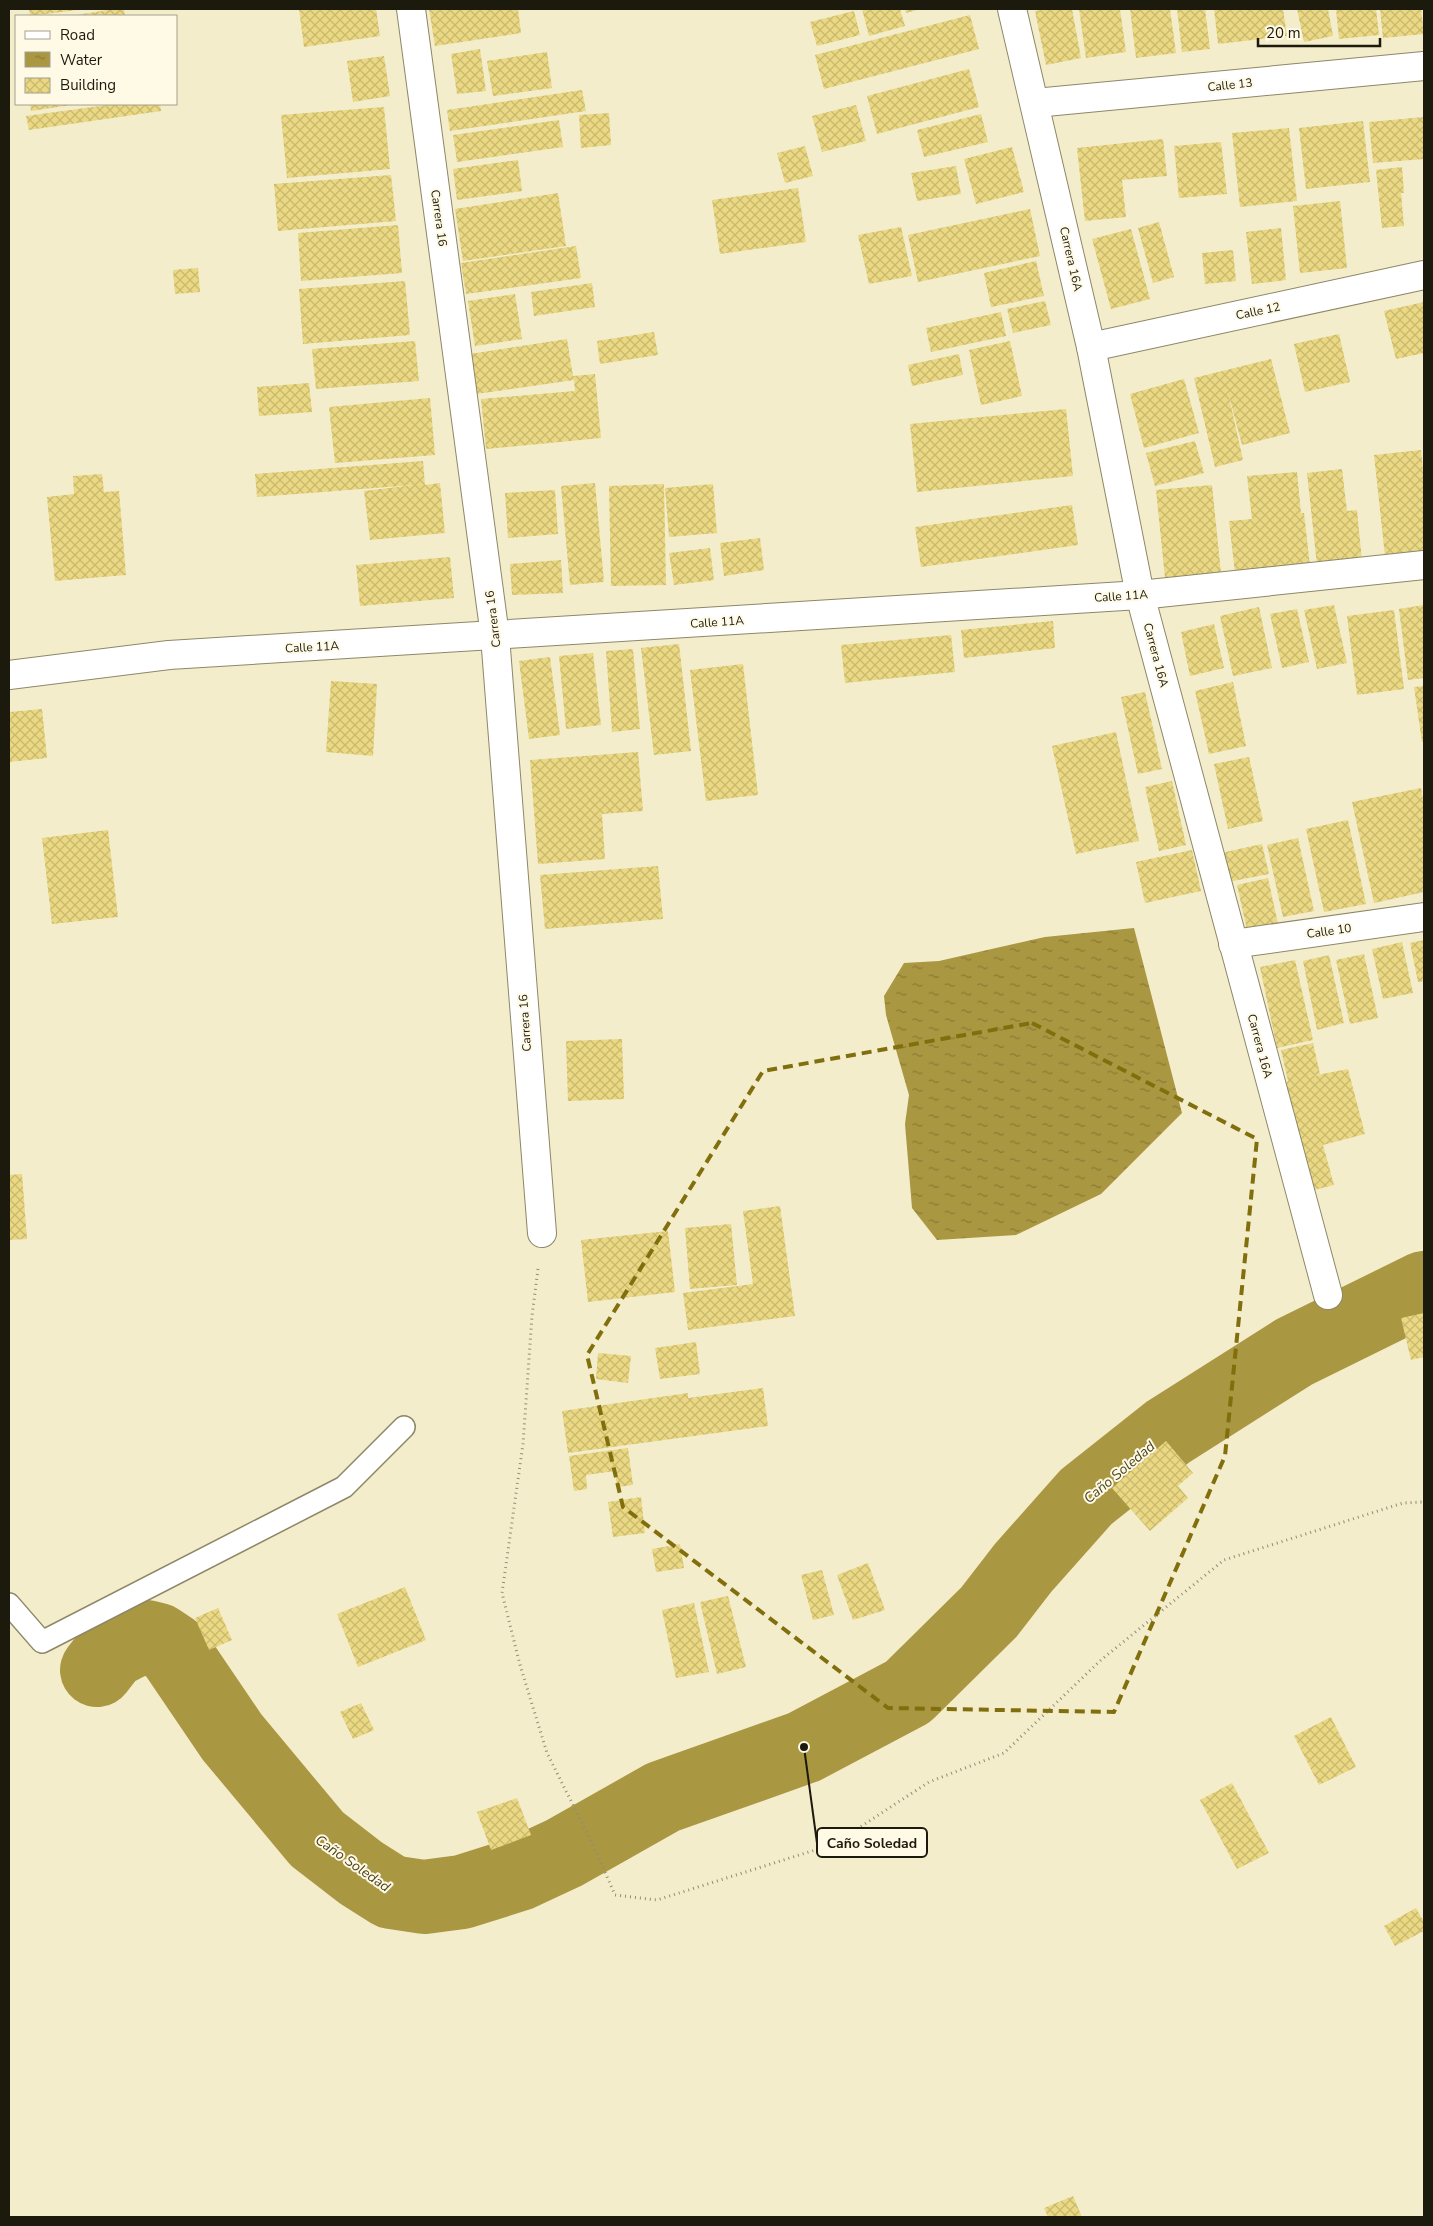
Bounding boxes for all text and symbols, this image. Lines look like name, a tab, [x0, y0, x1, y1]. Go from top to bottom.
legend	[15, 15, 178, 105]
scale bar	[1258, 15, 1380, 47]
text: 20 m	[1266, 23, 1301, 43]
text: Road	[60, 25, 95, 45]
text: Water	[60, 50, 103, 70]
text: Building	[60, 75, 116, 95]
street label: Calle 13	[1207, 75, 1253, 95]
street label: Carrera 16	[427, 189, 451, 247]
street label: Carrera 16A	[1056, 225, 1086, 293]
street label: Calle 12	[1234, 298, 1282, 324]
street label: Calle 11A	[1094, 586, 1149, 606]
street label: Carrera 16	[482, 590, 504, 648]
street label: Calle 11A	[690, 612, 745, 632]
street label: Carrera 16A	[1140, 621, 1172, 689]
street label: Calle 11A	[285, 638, 340, 656]
street label: Calle 10	[1306, 920, 1352, 942]
street label: Carrera 16	[515, 994, 535, 1052]
street label: Carrera 16A	[1244, 1012, 1276, 1080]
water label: Caño Soledad	[1080, 1436, 1160, 1508]
callout: Caño Soledad	[817, 1828, 927, 1857]
water label: Caño Soledad	[311, 1831, 395, 1897]
text: Caño Soledad	[827, 1834, 917, 1853]

